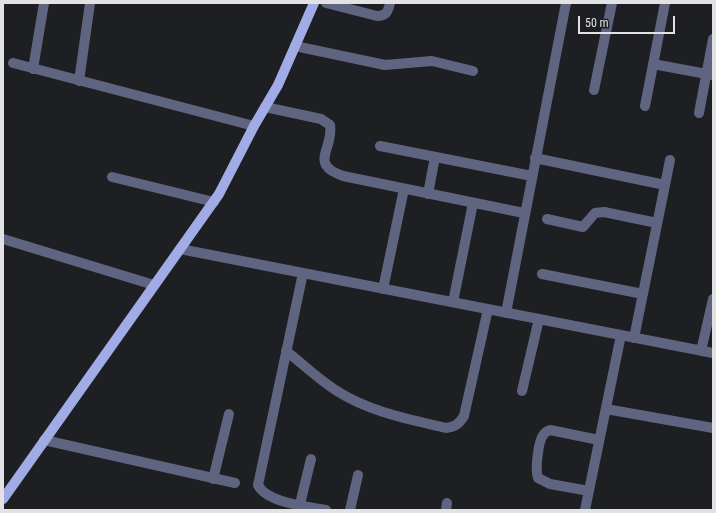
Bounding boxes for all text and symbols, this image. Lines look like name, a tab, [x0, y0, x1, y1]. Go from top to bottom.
scale bar	[580, 8, 677, 34]
text: 50 m	[585, 16, 609, 30]

